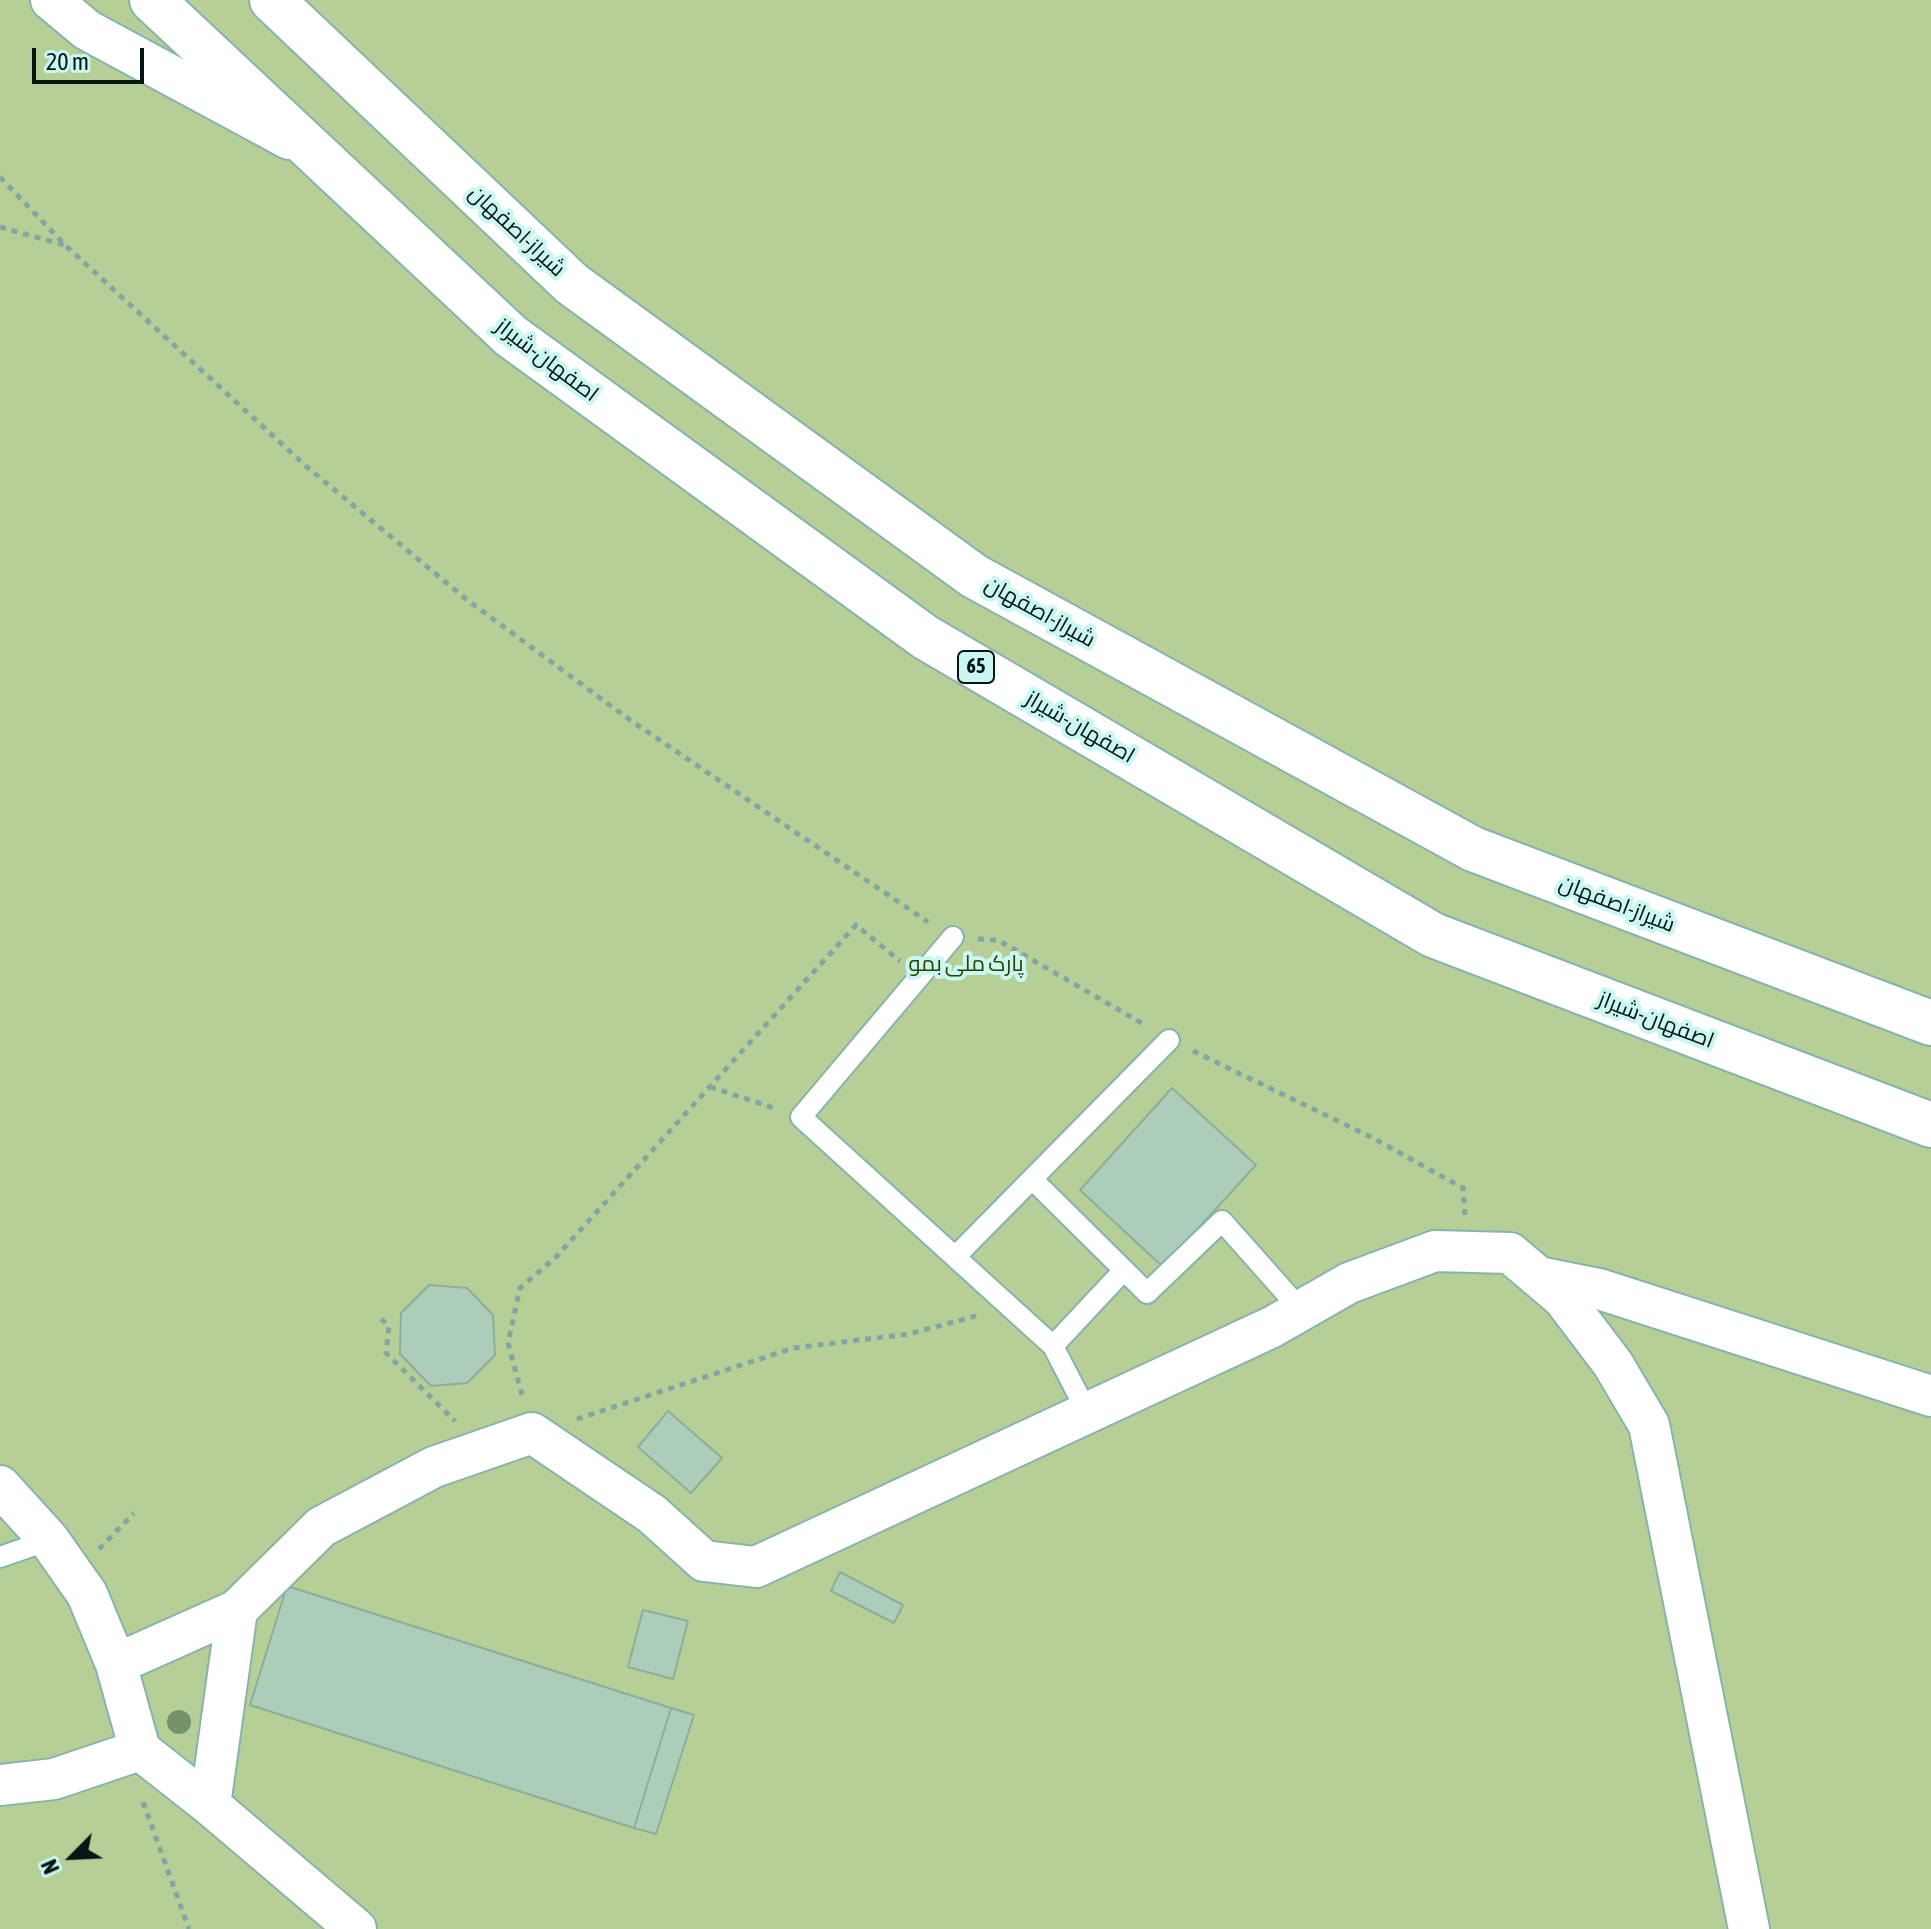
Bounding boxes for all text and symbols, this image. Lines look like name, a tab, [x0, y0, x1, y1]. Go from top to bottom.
scale bar	[36, 32, 148, 82]
text: 20 m	[46, 48, 89, 75]
street label: شیراز-اصفهان	[463, 180, 571, 282]
street label: اصفهان-شیراز	[490, 313, 604, 407]
street label: شیراز-اصفهان	[980, 571, 1100, 653]
road number: 65	[958, 651, 994, 683]
street label: اصفهان-شیراز	[1021, 685, 1139, 769]
street label: شیراز-اصفهان	[1555, 870, 1679, 938]
park label: پارک ملی بمو	[908, 951, 1024, 977]
street label: اصفهان-شیراز	[1594, 986, 1718, 1054]
north arrow	[32, 1817, 112, 1897]
text: N	[36, 1856, 65, 1878]

